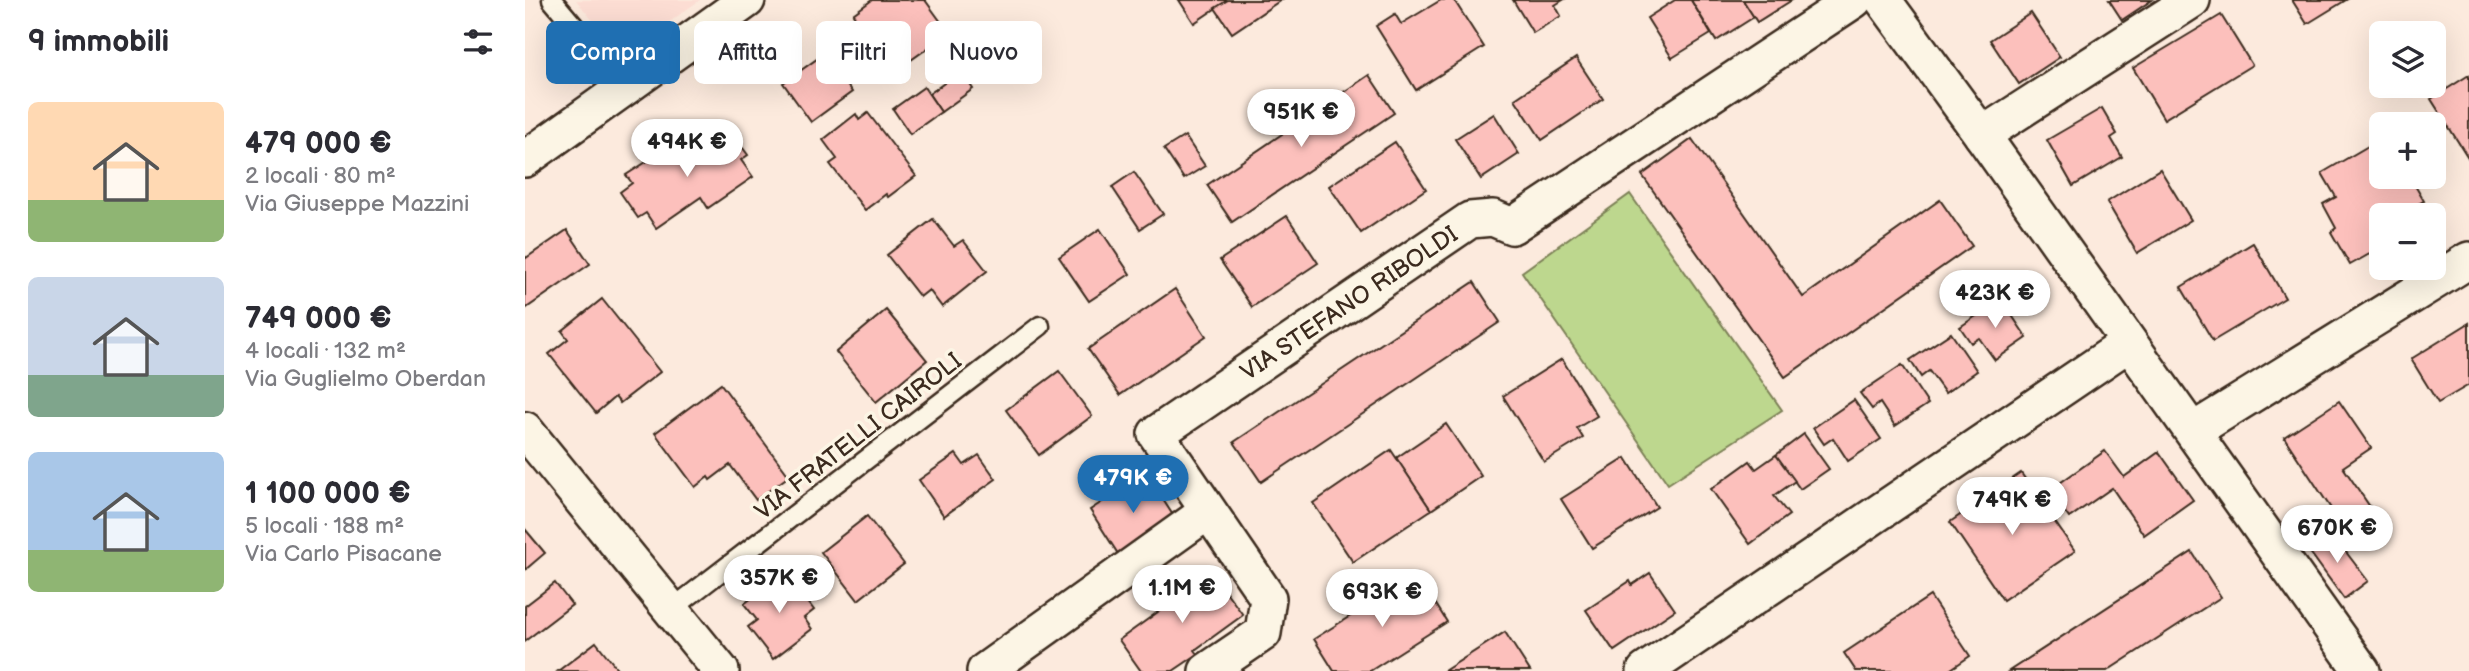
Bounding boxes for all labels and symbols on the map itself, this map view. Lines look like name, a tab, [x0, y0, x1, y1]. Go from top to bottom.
pin: 951K €	[1244, 90, 1358, 149]
pin: 494K €	[630, 120, 744, 179]
street label: VIA STEFANO RIBOLDI	[1235, 220, 1463, 387]
pin: 423K €	[1938, 270, 2052, 330]
street label: VIA FRATELLI CAIROLI	[749, 347, 968, 526]
pin: 479K €	[1076, 456, 1190, 515]
pin: 749K €	[1955, 477, 2069, 537]
pin: 670K €	[2280, 505, 2394, 565]
pin: 357K €	[722, 556, 836, 615]
pin: 1.1M €	[1125, 566, 1239, 625]
pin: 693K €	[1325, 570, 1439, 629]

